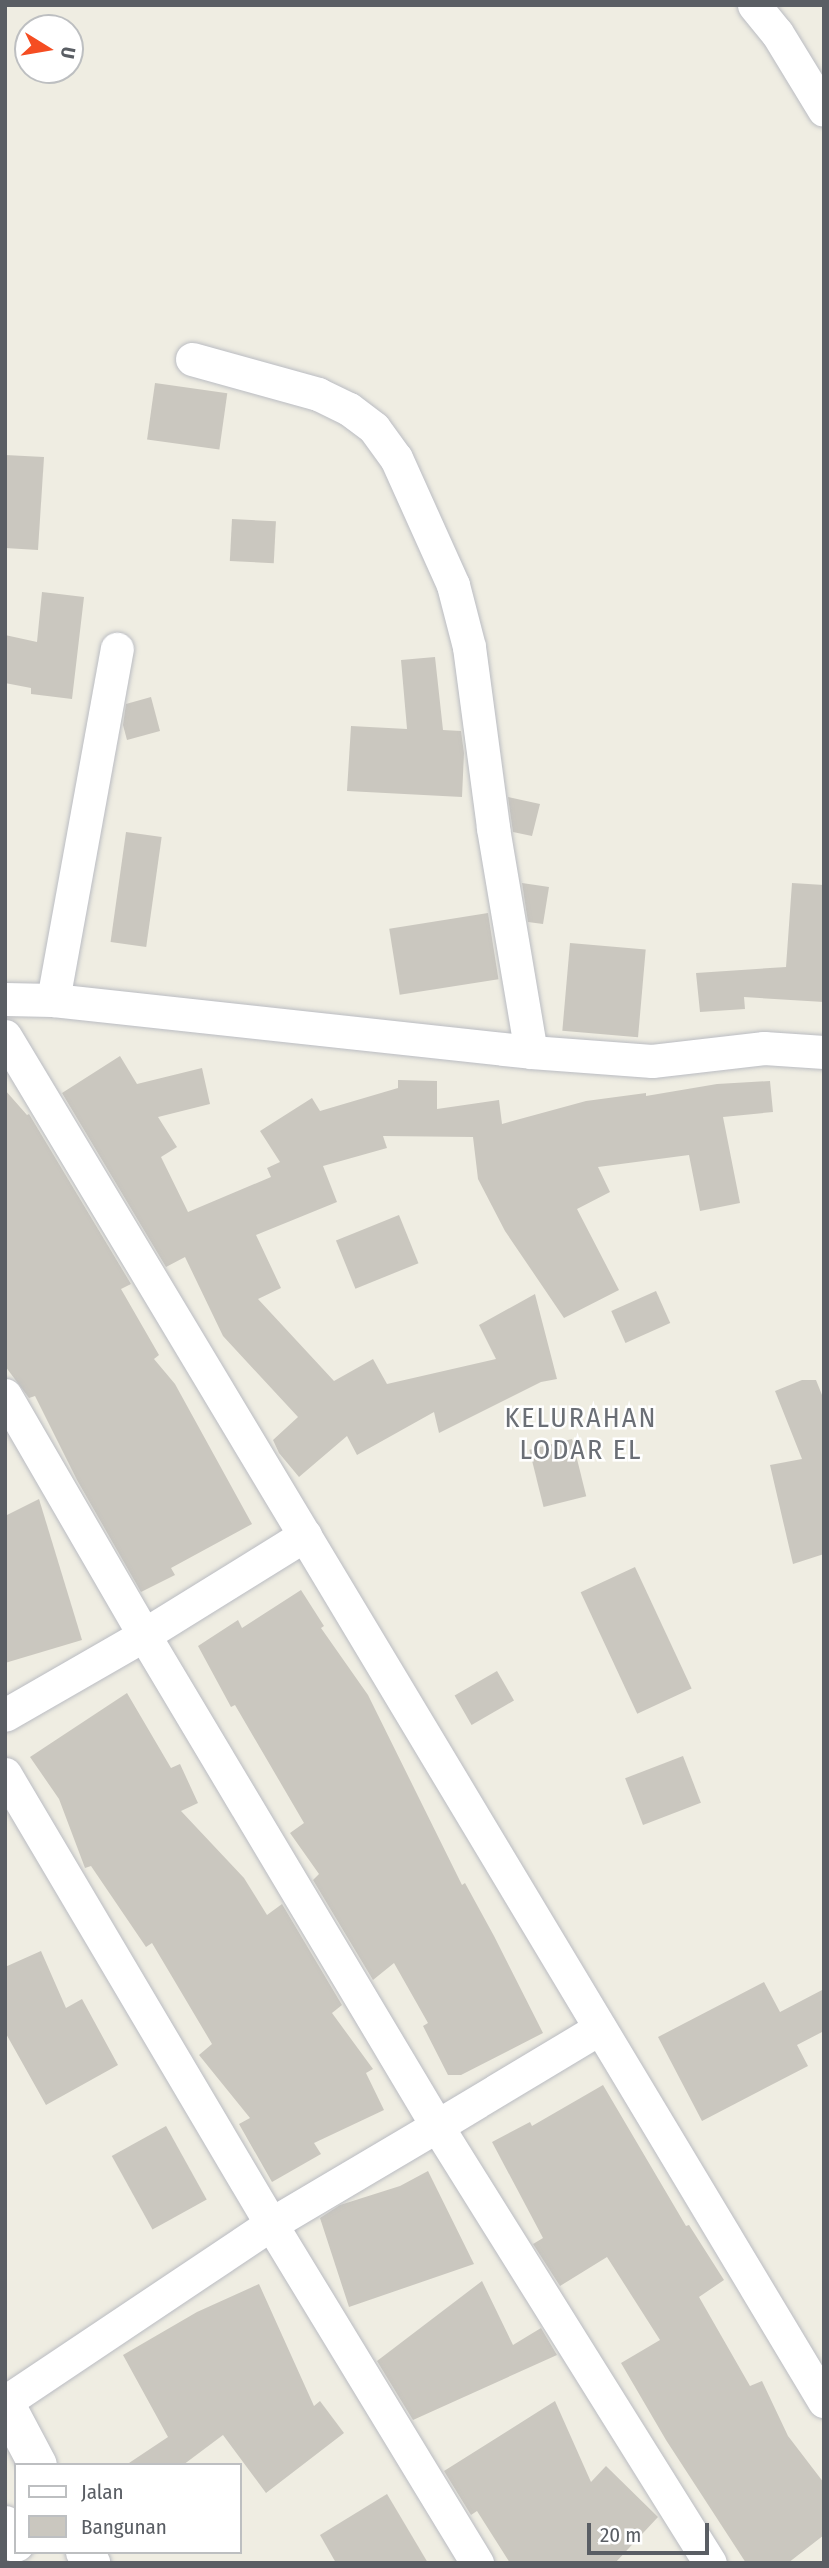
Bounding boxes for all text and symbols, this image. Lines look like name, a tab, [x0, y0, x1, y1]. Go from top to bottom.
north arrow	[14, 14, 84, 84]
text: U	[56, 45, 80, 60]
district label: KELURAHAN LODAR EL	[506, 1401, 656, 1467]
legend	[14, 2463, 242, 2554]
text: Jalan	[81, 2479, 124, 2505]
scale bar	[591, 2508, 714, 2552]
text: Bangunan	[81, 2514, 167, 2540]
text: 20 m	[600, 2522, 641, 2548]

